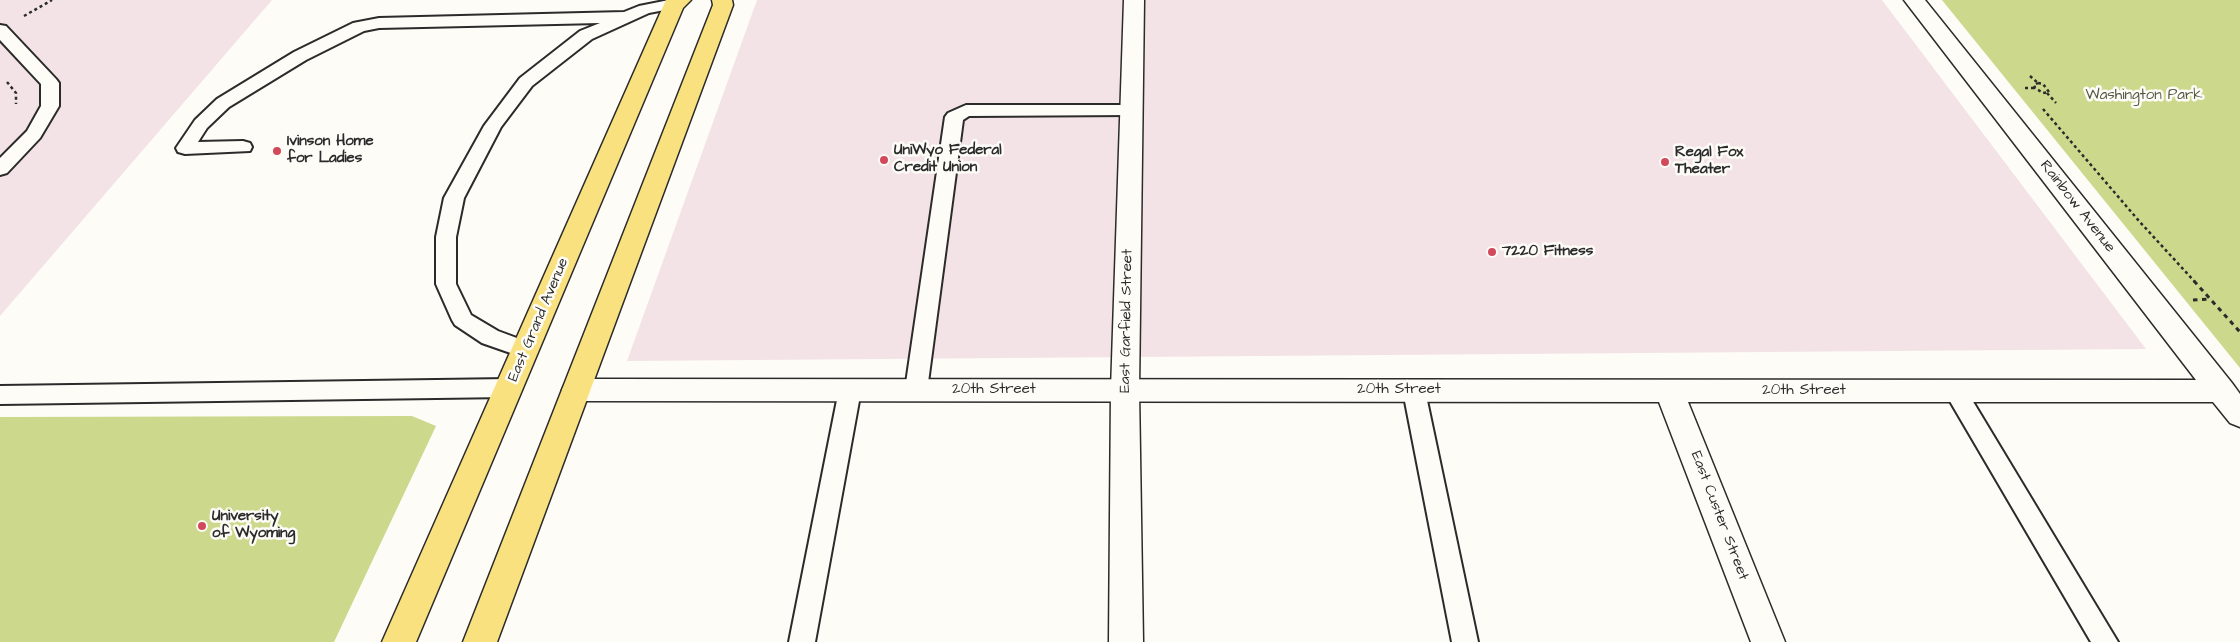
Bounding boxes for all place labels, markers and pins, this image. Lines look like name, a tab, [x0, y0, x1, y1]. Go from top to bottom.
place label: Ivinson Home for Ladies	[287, 133, 374, 168]
place label: UniWyo Federal Credit Union	[894, 142, 1002, 177]
place label: Regal Fox Theater	[1675, 144, 1743, 179]
marker: Ivinson Home for Ladies	[271, 145, 283, 157]
marker: UniWyo Federal Credit Union	[878, 154, 890, 166]
marker: Regal Fox Theater	[1659, 156, 1671, 168]
place label: 7220 Fitness	[1502, 243, 1593, 261]
marker: 7220 Fitness	[1486, 246, 1498, 258]
place label: University of Wyoming	[212, 508, 295, 543]
marker: University of Wyoming	[196, 520, 208, 532]

